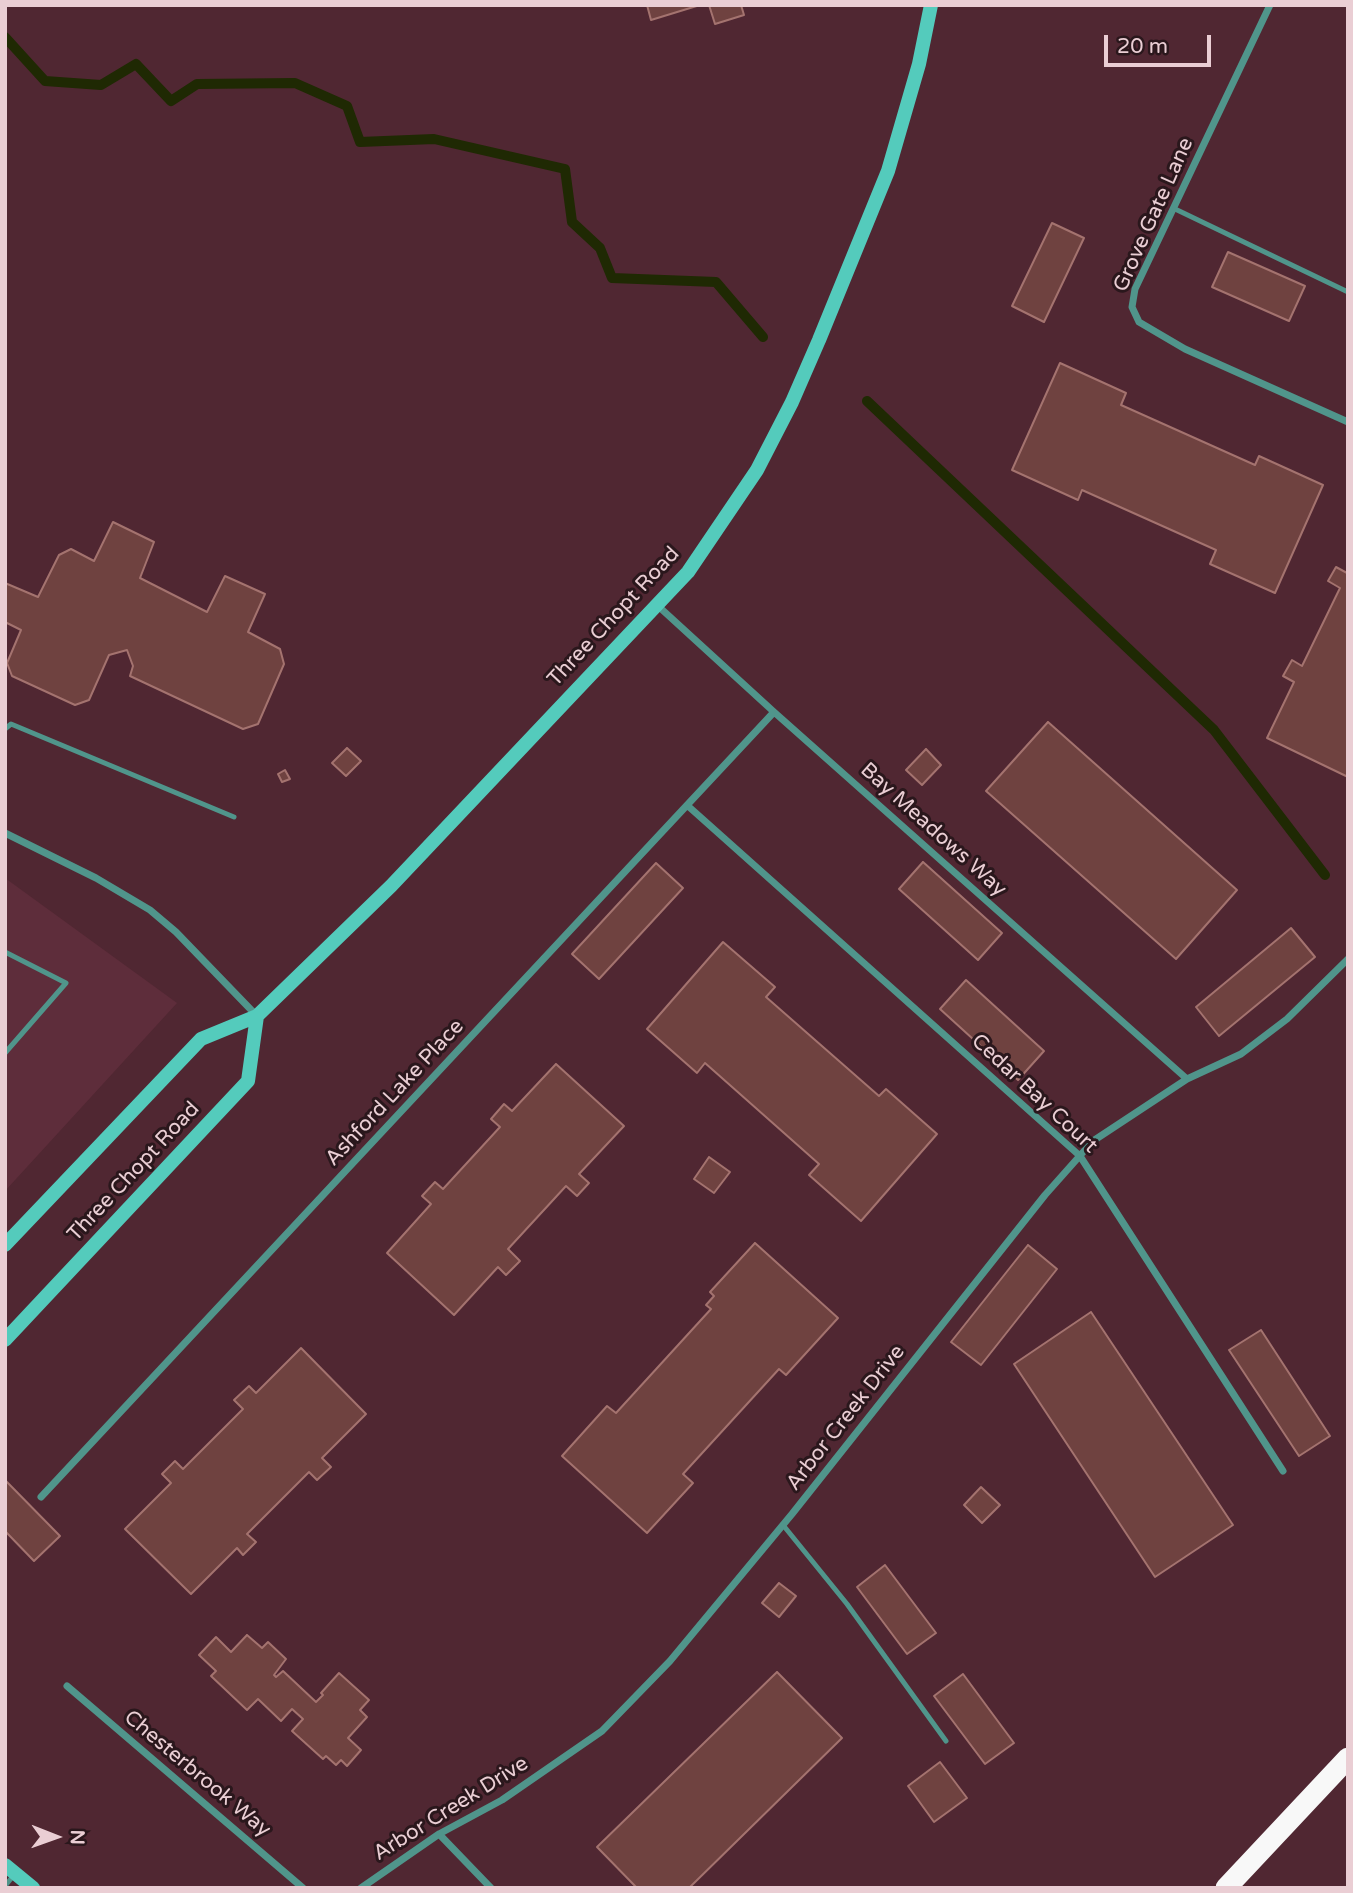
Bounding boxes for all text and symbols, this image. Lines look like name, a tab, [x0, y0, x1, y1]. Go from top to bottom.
scale bar	[1108, 21, 1215, 65]
text: 20 m	[1117, 34, 1168, 59]
street label: Grove Gate Lane	[1109, 134, 1199, 296]
street label: Three Chopt Road	[543, 542, 685, 692]
street label: Bay Meadows Way	[855, 758, 1011, 902]
street label: Ashford Lake Place	[321, 1014, 469, 1172]
street label: Cedar Bay Court	[966, 1029, 1102, 1159]
street label: Three Chopt Road	[63, 1097, 205, 1247]
street label: Arbor Creek Drive	[781, 1340, 911, 1496]
street label: Chesterbrook Way	[119, 1705, 275, 1843]
street label: Arbor Creek Drive	[369, 1751, 533, 1867]
north arrow	[21, 1802, 91, 1872]
text: N	[66, 1830, 88, 1845]

